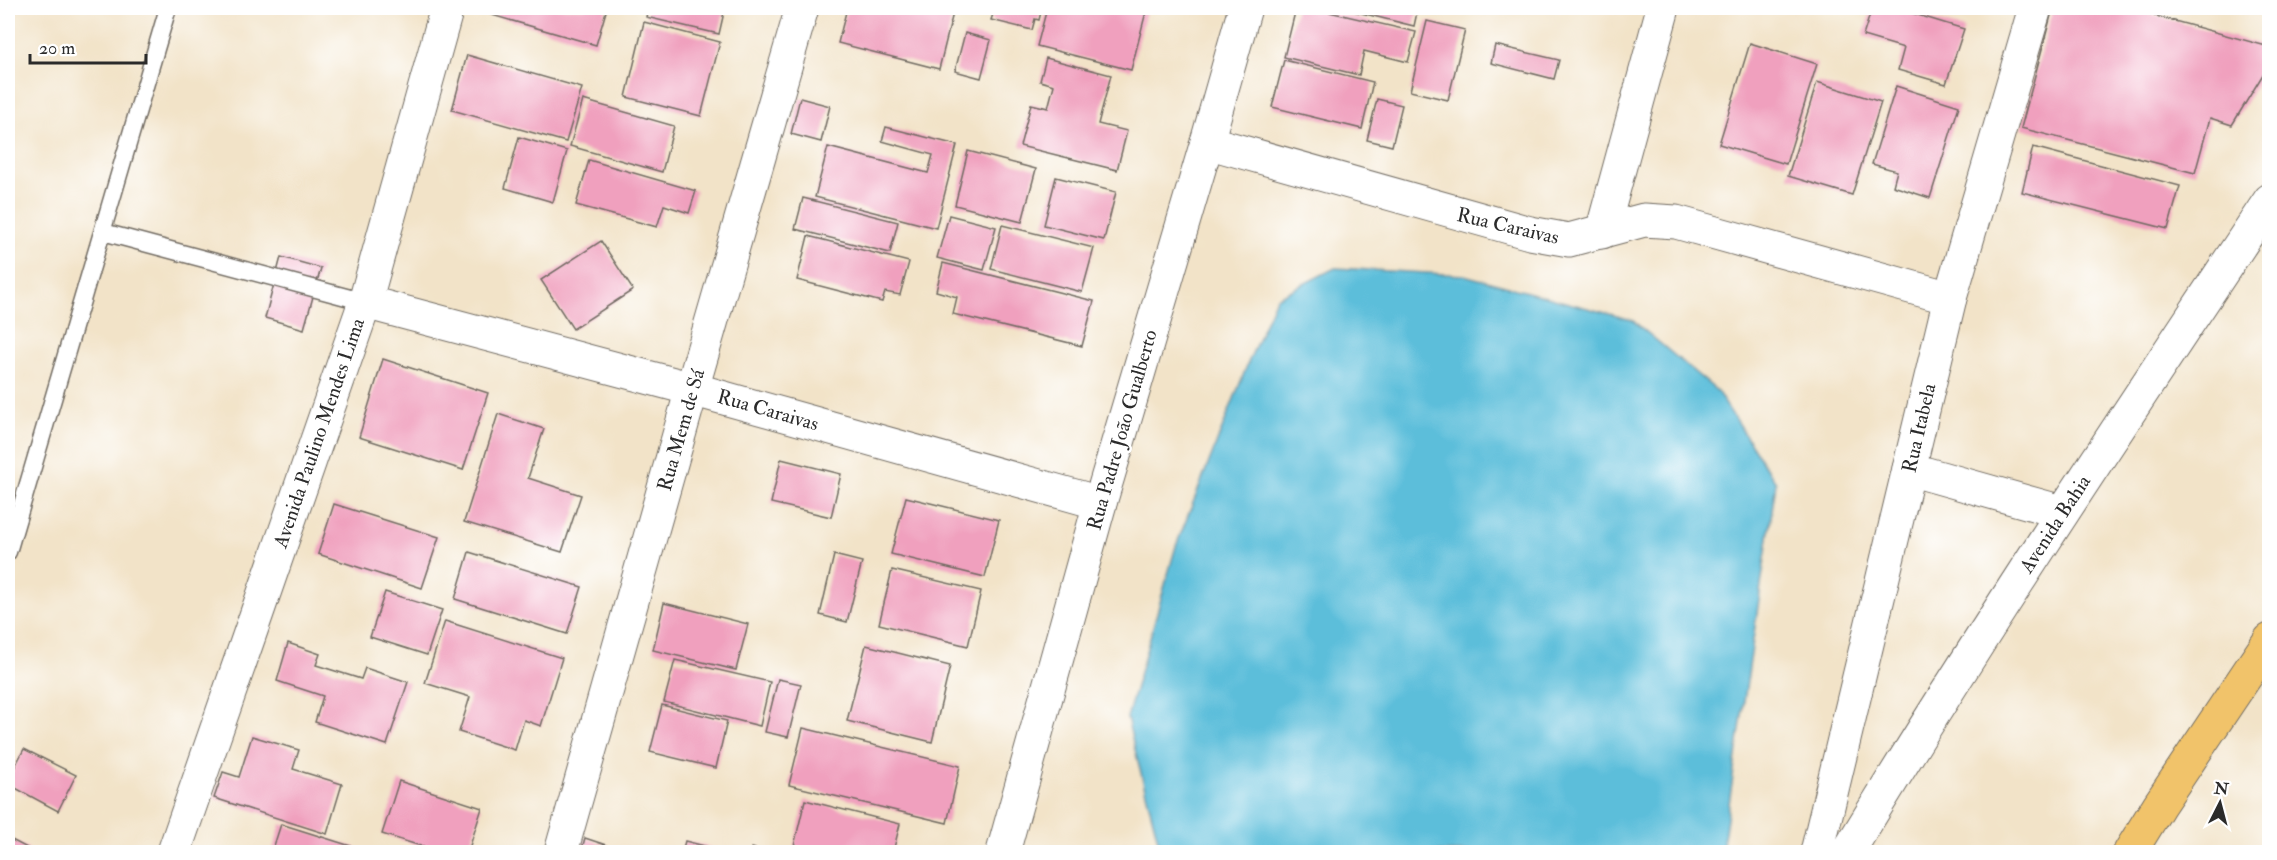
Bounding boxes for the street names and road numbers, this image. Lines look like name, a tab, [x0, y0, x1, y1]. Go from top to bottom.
street label: Rua Caraivas	[1454, 202, 1562, 250]
street label: Avenida Paulino Mendes Lima	[268, 314, 370, 552]
street label: Rua Padre João Gualberto	[1081, 327, 1163, 533]
street label: Rua Mem de Sá	[652, 365, 711, 494]
street label: Rua Itabela	[1897, 380, 1942, 475]
street label: Rua Caraivas	[714, 384, 822, 436]
street label: Avenida Bahia	[2013, 469, 2096, 579]

